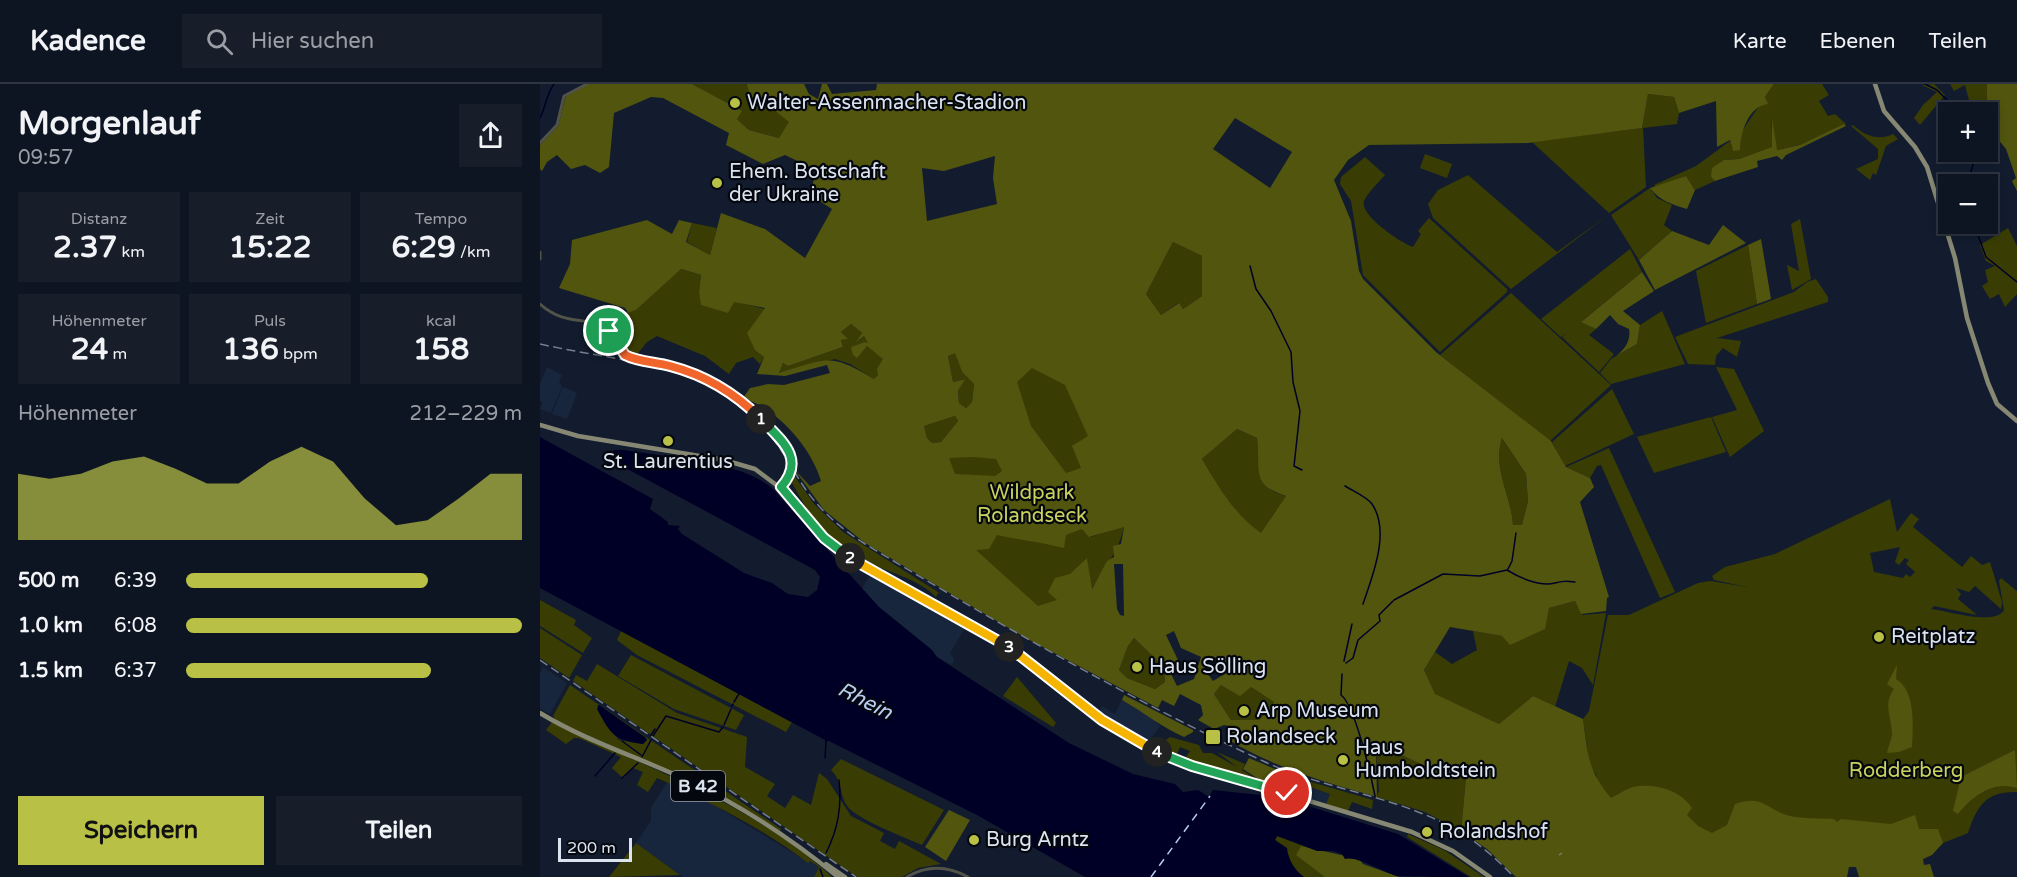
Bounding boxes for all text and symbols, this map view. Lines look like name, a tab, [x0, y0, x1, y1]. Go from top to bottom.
search box	[182, 14, 602, 68]
text: Kadence	[30, 24, 146, 58]
icon: search	[203, 25, 236, 58]
text: Hier suchen	[251, 28, 374, 54]
text: Karte	[1733, 29, 1787, 54]
text: Ebenen	[1820, 29, 1896, 54]
text: Teilen	[1929, 29, 1987, 54]
place label: Walter-Assenmacher-Stadion	[747, 91, 1027, 115]
marker: Walter-Assenmacher-Stadion	[728, 96, 742, 110]
map controls	[1938, 102, 1998, 234]
button: +	[1938, 102, 1998, 162]
text: Morgenlauf	[18, 104, 201, 143]
button: share	[459, 104, 522, 167]
text: 09:57	[18, 146, 73, 170]
place label: Ehem. Botschaft der Ukraine	[729, 160, 886, 207]
button: −	[1938, 174, 1998, 234]
marker: Ehem. Botschaft der Ukraine	[710, 176, 724, 190]
text: Distanz	[71, 209, 127, 229]
text: Zeit	[255, 209, 285, 229]
text: Tempo	[415, 209, 467, 229]
text: 2.37	[53, 229, 117, 266]
text: 15:22	[228, 229, 312, 266]
text: 6:29	[392, 229, 456, 266]
text: km	[117, 242, 145, 262]
text: /km	[456, 242, 490, 262]
pin	[583, 305, 634, 356]
text: Höhenmeter	[51, 311, 147, 331]
text: Puls	[254, 311, 286, 331]
text: kcal	[426, 311, 456, 331]
icon: arrive	[592, 314, 625, 347]
text: 24	[71, 331, 108, 368]
text: 136	[222, 331, 279, 368]
text: 158	[413, 331, 469, 368]
text: m	[108, 344, 127, 364]
text: bpm	[279, 344, 318, 364]
text: Höhenmeter	[18, 402, 137, 426]
text: 212–229 m	[409, 402, 522, 426]
pin: 1	[746, 404, 776, 434]
text: 1	[756, 409, 766, 429]
marker: St. Laurentius	[661, 434, 675, 448]
place label: St. Laurentius	[603, 450, 733, 474]
park label: Wildpark Rolandseck	[977, 481, 1087, 528]
pin: 2	[835, 543, 865, 573]
text: 2	[845, 548, 855, 568]
text: 500 m	[18, 569, 79, 593]
text: 6:39	[114, 569, 157, 593]
text: 1.0 km	[18, 614, 83, 638]
text: 6:08	[114, 614, 157, 638]
place label: Reitplatz	[1891, 625, 1975, 649]
marker: Reitplatz	[1872, 630, 1886, 644]
pin: 3	[994, 632, 1024, 662]
text: 3	[1004, 637, 1014, 657]
place label: Haus Sölling	[1149, 655, 1266, 679]
text: 1.5 km	[18, 659, 83, 683]
text: 6:37	[114, 659, 157, 683]
marker: Haus Sölling	[1130, 660, 1144, 674]
water label: Rhein	[834, 677, 897, 726]
place label: Arp Museum	[1256, 699, 1379, 723]
marker: Arp Museum	[1237, 704, 1251, 718]
place label: Rolandseck	[1226, 725, 1336, 749]
marker: Rolandseck	[1204, 728, 1222, 746]
place label: Haus Humboldtstein	[1355, 736, 1496, 783]
pin: 4	[1142, 737, 1172, 767]
text: 4	[1152, 742, 1162, 762]
marker: Haus Humboldtstein	[1336, 753, 1350, 767]
park label: Rodderberg	[1849, 759, 1963, 783]
pin	[1261, 767, 1312, 818]
road number: B 42	[671, 771, 725, 801]
icon: check	[1270, 776, 1303, 809]
button: Speichern	[18, 796, 264, 865]
button: Teilen	[276, 796, 522, 865]
place label: Rolandshof	[1439, 820, 1548, 844]
marker: Rolandshof	[1420, 825, 1434, 839]
place label: Burg Arntz	[986, 828, 1089, 852]
marker: Burg Arntz	[967, 833, 981, 847]
scale bar	[558, 835, 632, 862]
text: 200 m	[567, 838, 616, 858]

